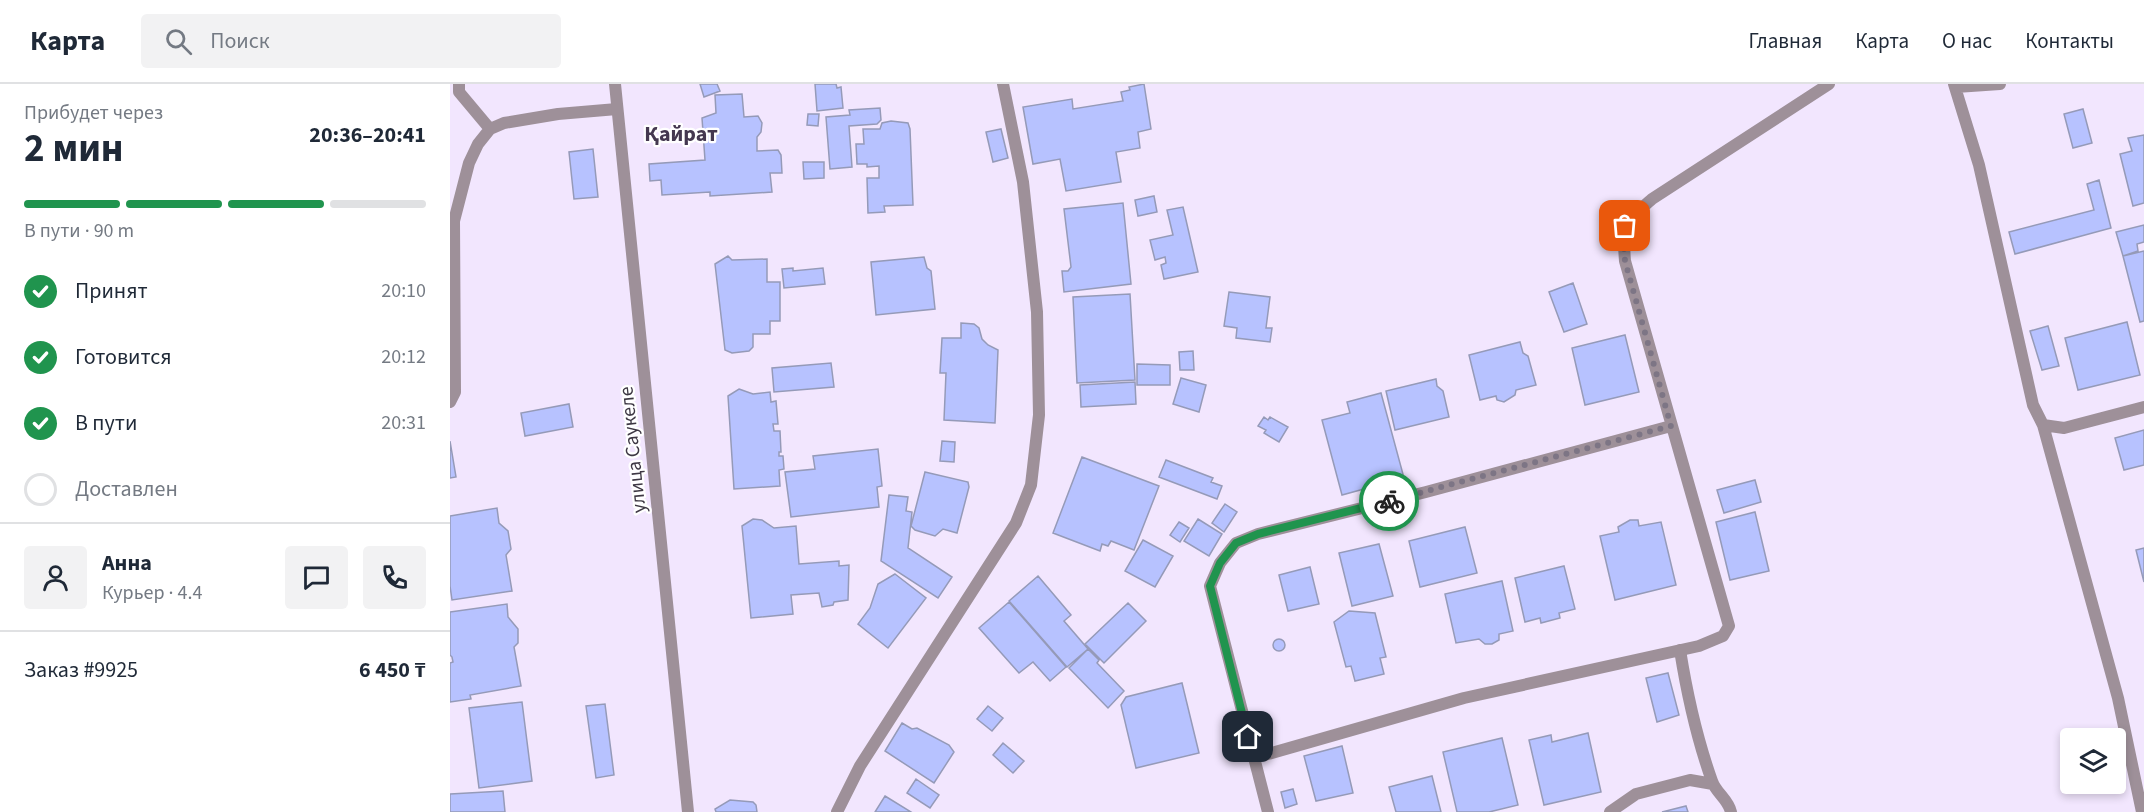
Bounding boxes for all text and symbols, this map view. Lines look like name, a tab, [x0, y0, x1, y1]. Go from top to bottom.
search box	[141, 14, 561, 68]
text: Карта	[30, 21, 105, 61]
icon: search	[162, 25, 195, 58]
text: Поиск	[210, 25, 270, 57]
text: Главная	[1749, 26, 1822, 56]
text: Карта	[1855, 26, 1909, 56]
text: О нас	[1942, 26, 1992, 56]
text: Контакты	[2025, 26, 2114, 56]
text: Прибудет через	[24, 99, 163, 127]
district label: Қайрат	[644, 118, 718, 150]
text: 20:36–20:41	[309, 119, 426, 151]
text: 2 мин	[24, 121, 124, 177]
pin	[1599, 200, 1650, 251]
icon: bag	[1608, 209, 1641, 242]
text: В пути · 90 m	[24, 217, 134, 245]
icon: check	[24, 275, 57, 308]
text: Принят	[75, 275, 148, 307]
text: 20:10	[381, 277, 426, 305]
icon: check	[24, 341, 57, 374]
text: Готовится	[75, 341, 172, 373]
text: 20:12	[381, 343, 426, 371]
street label: улица Саукеле	[612, 385, 654, 515]
icon: check	[24, 407, 57, 440]
text: В пути	[75, 407, 137, 439]
text: 20:31	[381, 409, 426, 437]
courier	[1359, 471, 1419, 531]
text: Доставлен	[75, 473, 178, 505]
icon: bike	[1373, 485, 1406, 518]
button: person	[24, 546, 87, 609]
button: chat	[285, 546, 348, 609]
button: phone	[363, 546, 426, 609]
text: Анна	[102, 547, 152, 579]
text: Курьер · 4.4	[102, 579, 202, 607]
text: Заказ #9925	[24, 654, 138, 686]
text: 6 450 ₸	[359, 654, 426, 686]
pin	[1222, 711, 1273, 762]
icon: home	[1231, 720, 1264, 753]
map controls	[2060, 728, 2126, 794]
button: layers	[2060, 728, 2126, 794]

